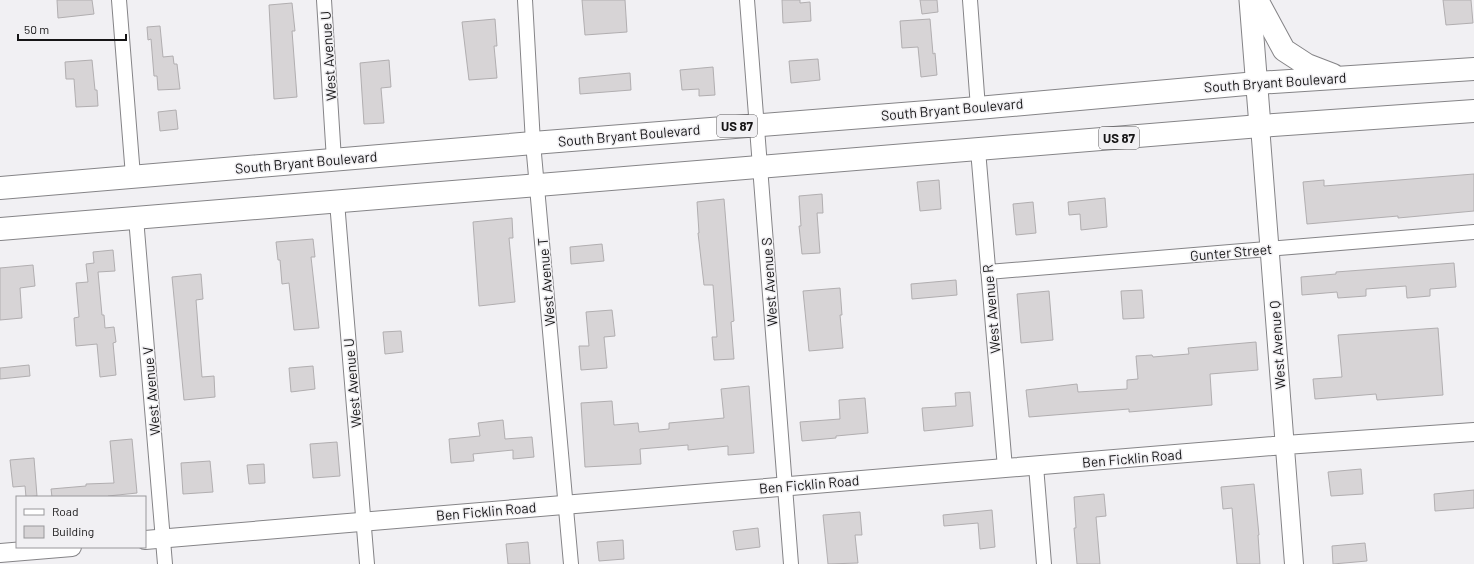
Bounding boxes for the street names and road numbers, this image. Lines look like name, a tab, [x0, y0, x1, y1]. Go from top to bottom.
street label: West Avenue U	[316, 11, 340, 101]
street label: South Bryant Boulevard	[1203, 69, 1347, 95]
street label: South Bryant Boulevard	[880, 94, 1024, 124]
road number: US 87	[717, 115, 757, 137]
street label: South Bryant Boulevard	[557, 120, 701, 150]
road number: US 87	[1099, 127, 1139, 149]
street label: South Bryant Boulevard	[234, 147, 378, 177]
street label: West Avenue T	[534, 237, 558, 327]
street label: West Avenue S	[757, 237, 781, 327]
street label: Gunter Street	[1189, 240, 1273, 264]
street label: West Avenue R	[979, 264, 1003, 354]
street label: West Avenue Q	[1265, 300, 1289, 390]
street label: West Avenue U	[340, 337, 364, 429]
street label: West Avenue V	[139, 346, 163, 436]
street label: Ben Ficklin Road	[1081, 445, 1183, 471]
street label: Ben Ficklin Road	[758, 471, 860, 497]
street label: Ben Ficklin Road	[435, 498, 537, 524]

